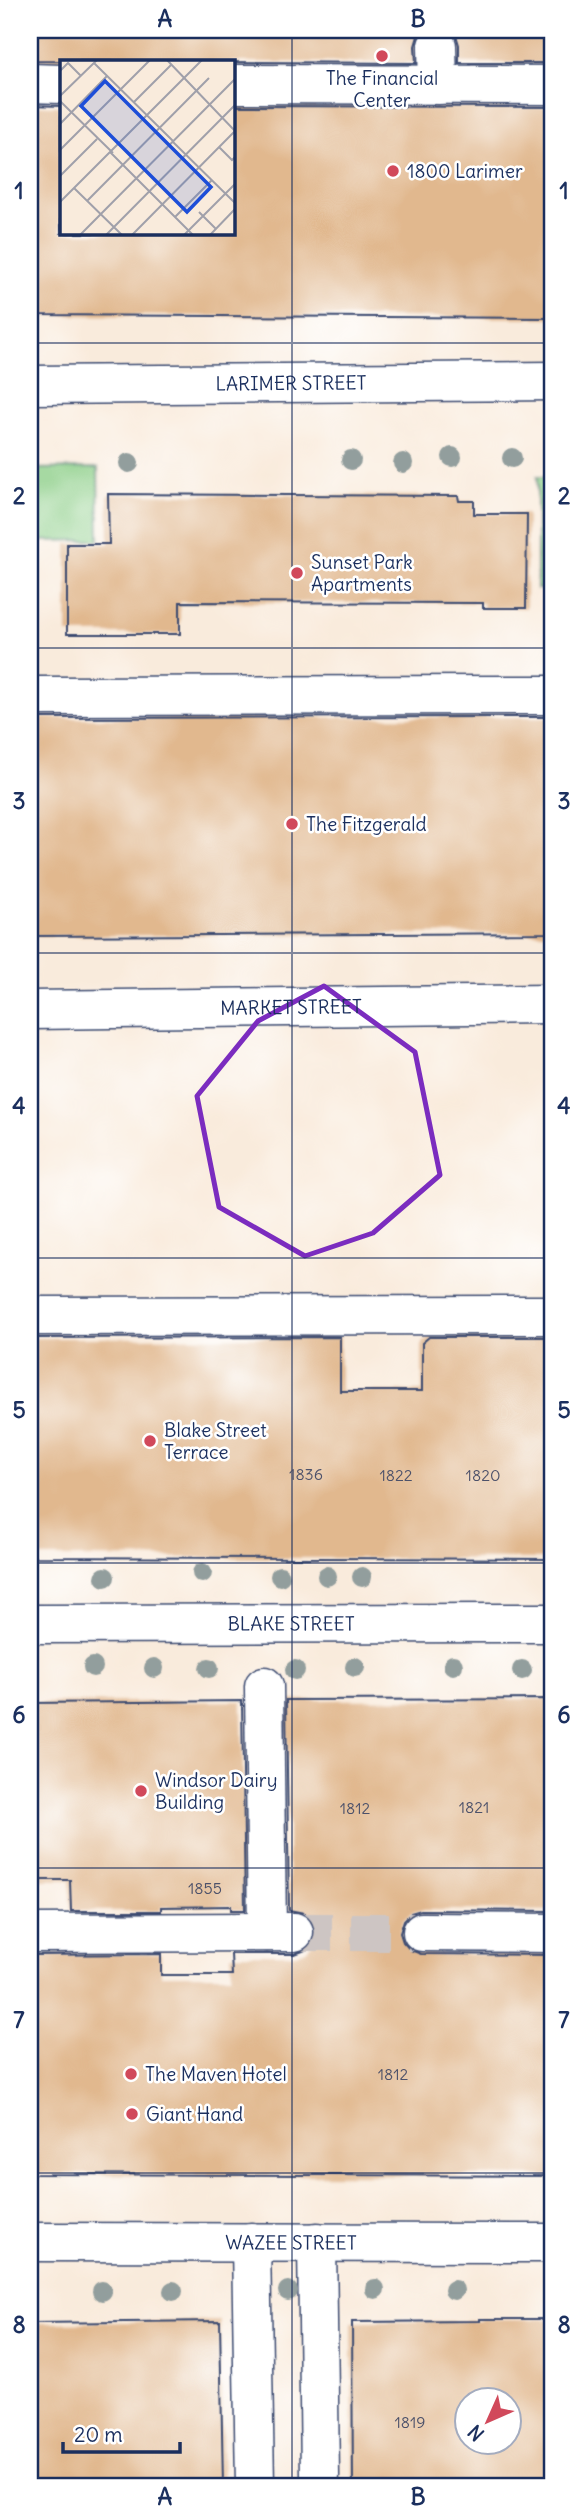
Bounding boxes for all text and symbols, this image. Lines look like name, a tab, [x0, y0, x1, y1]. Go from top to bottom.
text: A	[158, 4, 173, 33]
text: B	[410, 4, 426, 33]
marker: The Financial Center	[374, 48, 390, 64]
inset map	[60, 60, 234, 234]
place label: The Financial Center	[326, 66, 438, 112]
place label: 1800 Larimer	[407, 159, 523, 183]
marker: 1800 Larimer	[385, 163, 401, 179]
text: 1	[14, 176, 24, 205]
text: 1	[559, 176, 569, 205]
street label: LARIMER STREET	[215, 370, 367, 396]
text: 2	[13, 481, 26, 510]
text: 2	[558, 481, 571, 510]
place label: Sunset Park Apartments	[311, 550, 413, 596]
marker: Sunset Park Apartments	[289, 565, 305, 581]
text: 3	[12, 786, 26, 815]
text: 3	[557, 786, 571, 815]
place label: The Fitzgerald	[306, 812, 427, 836]
marker: The Fitzgerald	[284, 816, 300, 832]
street label: MARKET STREET	[220, 994, 362, 1020]
text: 4	[12, 1091, 26, 1120]
text: 4	[557, 1091, 571, 1120]
text: 5	[12, 1395, 26, 1424]
text: 5	[557, 1395, 571, 1424]
place label: Blake Street Terrace	[164, 1418, 267, 1464]
marker: Blake Street Terrace	[142, 1433, 158, 1449]
house number: 1836	[289, 1464, 323, 1484]
house number: 1822	[379, 1465, 413, 1485]
house number: 1820	[466, 1465, 500, 1485]
street label: BLAKE STREET	[227, 1611, 355, 1636]
text: 6	[12, 1700, 26, 1729]
text: 6	[557, 1700, 571, 1729]
place label: Windsor Dairy Building	[155, 1768, 277, 1814]
marker: Windsor Dairy Building	[133, 1783, 149, 1799]
house number: 1821	[459, 1797, 489, 1817]
house number: 1812	[340, 1798, 371, 1818]
house number: 1855	[188, 1878, 222, 1898]
text: 7	[13, 2005, 25, 2034]
text: 7	[558, 2005, 570, 2034]
place label: The Maven Hotel	[145, 2062, 287, 2086]
house number: 1812	[378, 2064, 409, 2084]
marker: The Maven Hotel	[123, 2066, 139, 2082]
place label: Giant Hand	[146, 2102, 243, 2126]
marker: Giant Hand	[124, 2106, 140, 2122]
street label: WAZEE STREET	[225, 2230, 357, 2255]
text: 8	[12, 2310, 26, 2339]
text: 8	[557, 2310, 571, 2339]
north arrow	[454, 2386, 524, 2456]
scale bar	[63, 2411, 180, 2455]
house number: 1819	[394, 2412, 426, 2432]
text: N	[463, 2420, 489, 2446]
text: 20 m	[74, 2421, 123, 2448]
text: A	[158, 2482, 173, 2511]
text: B	[410, 2482, 426, 2511]

